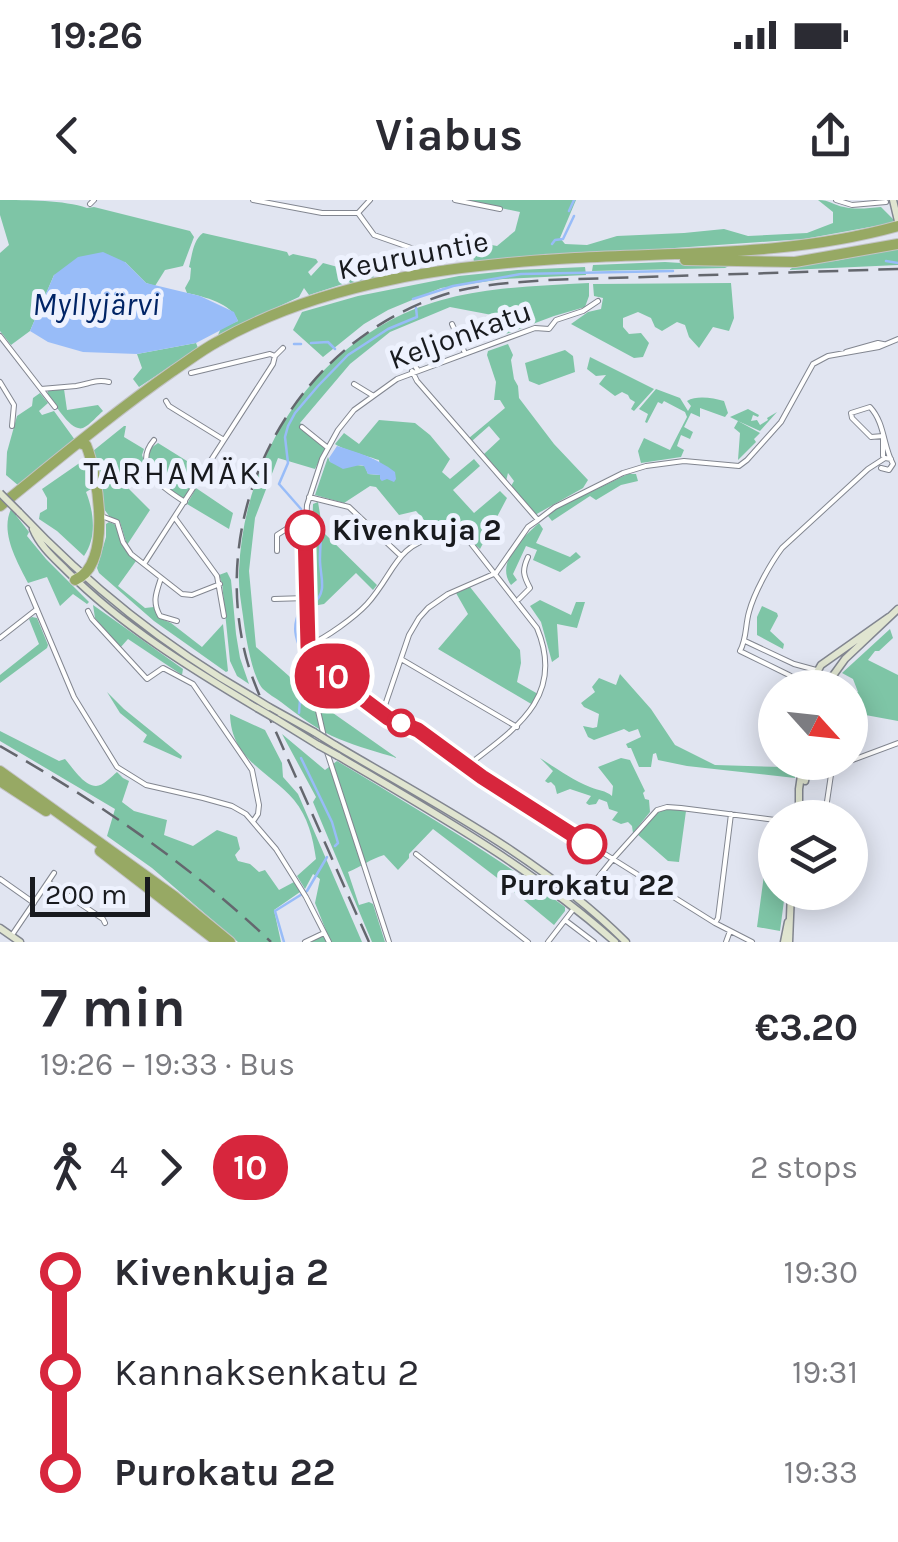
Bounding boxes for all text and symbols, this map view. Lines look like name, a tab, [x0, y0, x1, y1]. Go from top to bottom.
text: 19:26	[50, 13, 143, 58]
icon: back	[40, 108, 95, 163]
icon: share	[803, 108, 858, 163]
text: Viabus	[375, 109, 523, 161]
street label: Keuruuntie	[335, 223, 491, 287]
water label: Myllyjärvi	[32, 286, 160, 323]
street label: Keljonkatu	[384, 293, 536, 377]
district label: TARHAMÄKI	[84, 455, 272, 492]
marker: Kivenkuja 2	[286, 511, 324, 549]
place label: Kivenkuja 2	[332, 512, 502, 548]
line badge: 10	[287, 644, 377, 708]
text: 10	[315, 656, 349, 697]
north arrow	[758, 670, 868, 780]
map controls	[758, 670, 868, 910]
unlabelled marker	[388, 710, 414, 736]
button: layers	[758, 800, 868, 910]
marker: Purokatu 22	[568, 825, 606, 863]
place label: Purokatu 22	[500, 867, 674, 903]
scale bar	[30, 872, 150, 916]
text: 200 m	[45, 878, 127, 911]
text: 7 min	[40, 976, 186, 1040]
text: €3.20	[755, 1005, 858, 1050]
text: 19:26 – 19:33 · Bus	[40, 1046, 295, 1083]
icon: walk	[40, 1140, 95, 1195]
icon: forward	[143, 1140, 198, 1195]
text: 10	[233, 1147, 268, 1188]
text: 4	[110, 1149, 128, 1186]
text: 2 stops	[750, 1149, 858, 1186]
text: Kivenkuja 2	[114, 1250, 329, 1295]
text: 19:30	[784, 1254, 858, 1291]
text: Kannaksenkatu 2	[114, 1350, 419, 1395]
text: 19:31	[792, 1354, 858, 1391]
text: Purokatu 22	[114, 1450, 335, 1495]
text: 19:33	[784, 1454, 858, 1491]

